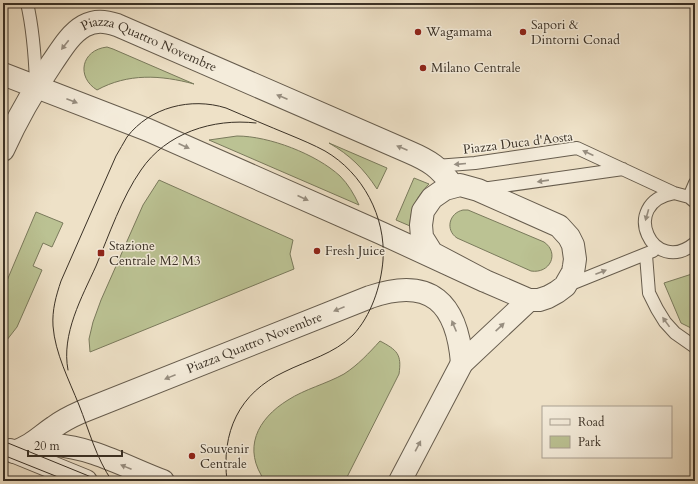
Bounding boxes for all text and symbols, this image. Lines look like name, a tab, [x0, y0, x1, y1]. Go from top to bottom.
street label: Piazza Quattro Novembre	[78, 13, 220, 76]
place label: Sapori & Dintorni Conad	[531, 16, 620, 49]
place label: Wagamama	[425, 23, 492, 41]
marker: Wagamama	[413, 27, 423, 37]
marker: Sapori & Dintorni Conad	[518, 27, 528, 37]
one-way arrow	[60, 40, 69, 51]
place label: Milano Centrale	[431, 59, 521, 77]
marker: Milano Centrale	[418, 63, 428, 73]
one-way arrow	[276, 93, 288, 99]
one-way arrow	[67, 99, 79, 105]
street label: Piazza Duca d'Aosta	[462, 127, 574, 159]
one-way arrow	[178, 143, 189, 149]
one-way arrow	[396, 145, 407, 151]
one-way arrow	[582, 150, 593, 156]
one-way arrow	[454, 161, 466, 167]
one-way arrow	[537, 178, 549, 184]
one-way arrow	[297, 195, 308, 201]
one-way arrow	[644, 209, 650, 221]
place label: Stazione Centrale M2 M3	[109, 237, 201, 270]
place label: Fresh Juice	[325, 242, 385, 260]
marker: Fresh Juice	[312, 246, 322, 256]
marker: Stazione Centrale M2 M3	[96, 248, 106, 258]
one-way arrow	[595, 269, 607, 275]
one-way arrow	[333, 306, 345, 312]
street label: Piazza Quattro Novembre	[184, 308, 325, 378]
one-way arrow	[662, 317, 670, 327]
one-way arrow	[450, 319, 456, 331]
one-way arrow	[496, 323, 505, 332]
one-way arrow	[163, 374, 175, 380]
legend	[542, 406, 672, 458]
text: Road	[578, 414, 605, 430]
scale bar	[28, 432, 122, 458]
text: Park	[578, 434, 602, 450]
text: 20 m	[34, 438, 61, 454]
place label: Souvenir Centrale	[200, 440, 249, 473]
one-way arrow	[415, 441, 422, 452]
marker: Souvenir Centrale	[187, 451, 197, 461]
one-way arrow	[120, 463, 132, 469]

